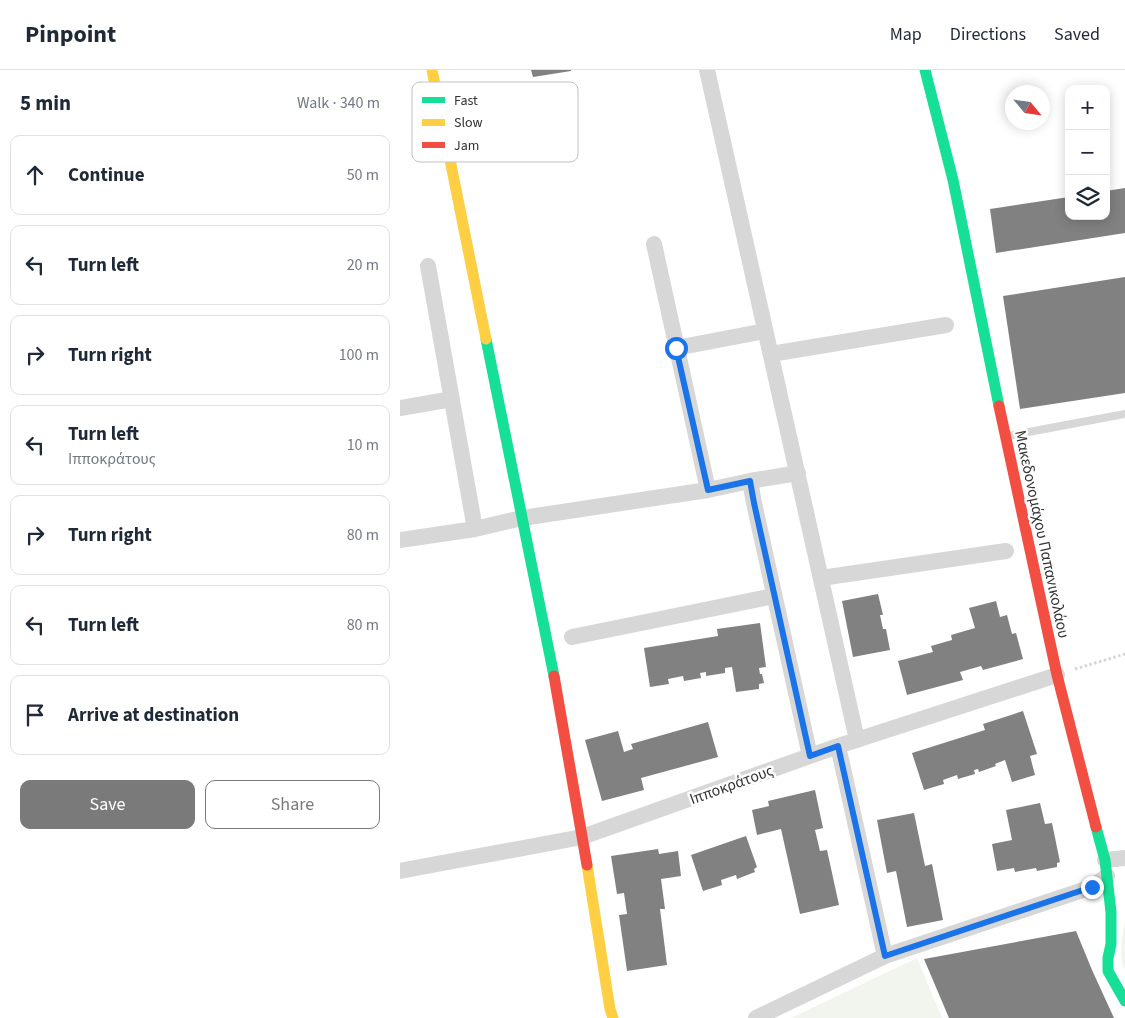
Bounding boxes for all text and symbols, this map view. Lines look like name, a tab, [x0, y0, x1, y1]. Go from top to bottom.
text: Pinpoint	[25, 17, 116, 52]
text: Map	[890, 22, 922, 47]
text: Directions	[950, 22, 1026, 47]
text: Saved	[1054, 22, 1100, 47]
legend	[412, 82, 578, 162]
north arrow	[1005, 85, 1050, 130]
map controls	[1065, 85, 1110, 220]
button: +	[1065, 85, 1110, 130]
text: 5 min	[20, 88, 71, 118]
text: Fast	[454, 91, 478, 111]
text: Walk · 340 m	[297, 92, 380, 114]
text: Slow	[454, 113, 483, 133]
button: −	[1065, 130, 1110, 175]
text: Jam	[454, 136, 479, 156]
icon: ahead	[21, 161, 49, 189]
text: Continue	[68, 162, 145, 189]
text: 50 m	[347, 164, 379, 186]
button: layers	[1065, 175, 1110, 220]
icon: left	[21, 251, 49, 279]
text: Turn left	[68, 252, 139, 279]
text: 20 m	[347, 254, 379, 276]
route start	[665, 337, 688, 360]
icon: right	[21, 341, 49, 369]
text: Turn right	[68, 342, 152, 369]
text: 100 m	[339, 344, 379, 366]
text: Turn left	[68, 421, 139, 448]
street label: Μακεδονομάχου Παπανικολάου	[1009, 428, 1075, 640]
icon: left	[21, 431, 49, 459]
text: 10 m	[347, 434, 379, 456]
text: Ιπποκράτους	[68, 448, 156, 470]
icon: right	[21, 521, 49, 549]
text: Turn right	[68, 522, 152, 549]
text: 80 m	[347, 524, 379, 546]
icon: left	[21, 611, 49, 639]
text: Turn left	[68, 612, 139, 639]
text: 80 m	[347, 614, 379, 636]
icon: arrive	[21, 701, 49, 729]
text: Arrive at destination	[68, 702, 239, 729]
street label: Ιπποκράτους	[686, 760, 776, 810]
button: Save	[20, 780, 195, 829]
button: Share	[205, 780, 380, 829]
route end	[1081, 876, 1104, 899]

